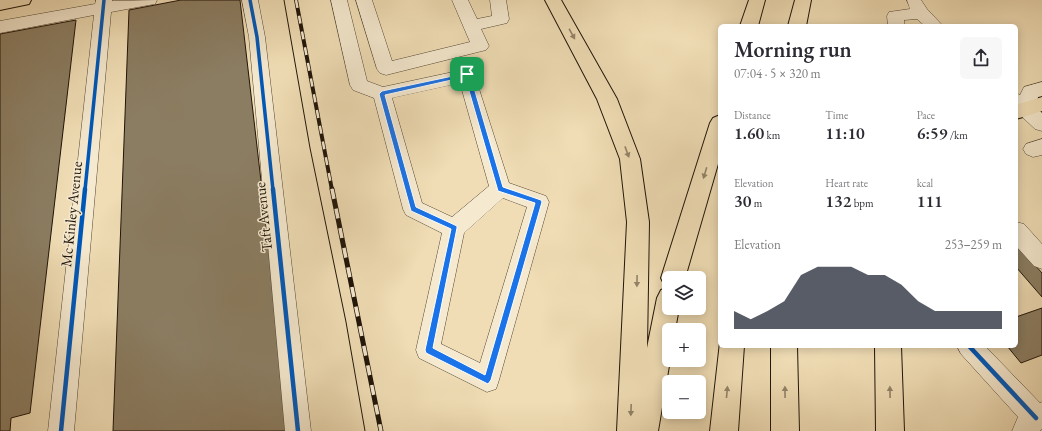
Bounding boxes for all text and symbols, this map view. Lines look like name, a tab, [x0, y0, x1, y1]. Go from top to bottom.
one-way arrow	[568, 28, 575, 40]
text: Morning run	[734, 35, 852, 64]
button: share	[960, 37, 1002, 79]
pin	[450, 57, 484, 91]
icon: arrive	[456, 63, 478, 85]
text: 07:04 · 5 × 320 m	[734, 65, 821, 82]
text: Distance	[734, 108, 771, 122]
text: Time	[825, 108, 848, 122]
text: Pace	[917, 108, 935, 122]
text: 1.60	[734, 122, 764, 144]
text: 11:10	[825, 122, 865, 144]
text: 6:59	[917, 122, 947, 144]
text: km	[764, 128, 780, 142]
text: /km	[947, 128, 968, 142]
one-way arrow	[624, 146, 630, 158]
street label: Mc Kinley Avenue	[56, 160, 86, 268]
one-way arrow	[702, 168, 708, 180]
text: Elevation	[734, 176, 774, 190]
text: Heart rate	[825, 176, 868, 190]
text: kcal	[917, 176, 933, 190]
street label: Taft Avenue	[250, 181, 276, 253]
text: 30	[734, 190, 751, 212]
text: 132	[825, 190, 852, 212]
text: 111	[917, 190, 943, 212]
text: m	[751, 196, 762, 210]
text: bpm	[852, 196, 874, 210]
text: Elevation	[734, 236, 781, 253]
text: 253–259 m	[945, 236, 1002, 253]
map controls	[662, 271, 706, 419]
button: layers	[662, 271, 706, 315]
one-way arrow	[634, 275, 640, 288]
button: +	[662, 323, 706, 367]
button: −	[662, 375, 706, 419]
one-way arrow	[782, 385, 788, 398]
one-way arrow	[723, 386, 730, 398]
one-way arrow	[886, 386, 893, 398]
one-way arrow	[628, 404, 635, 416]

